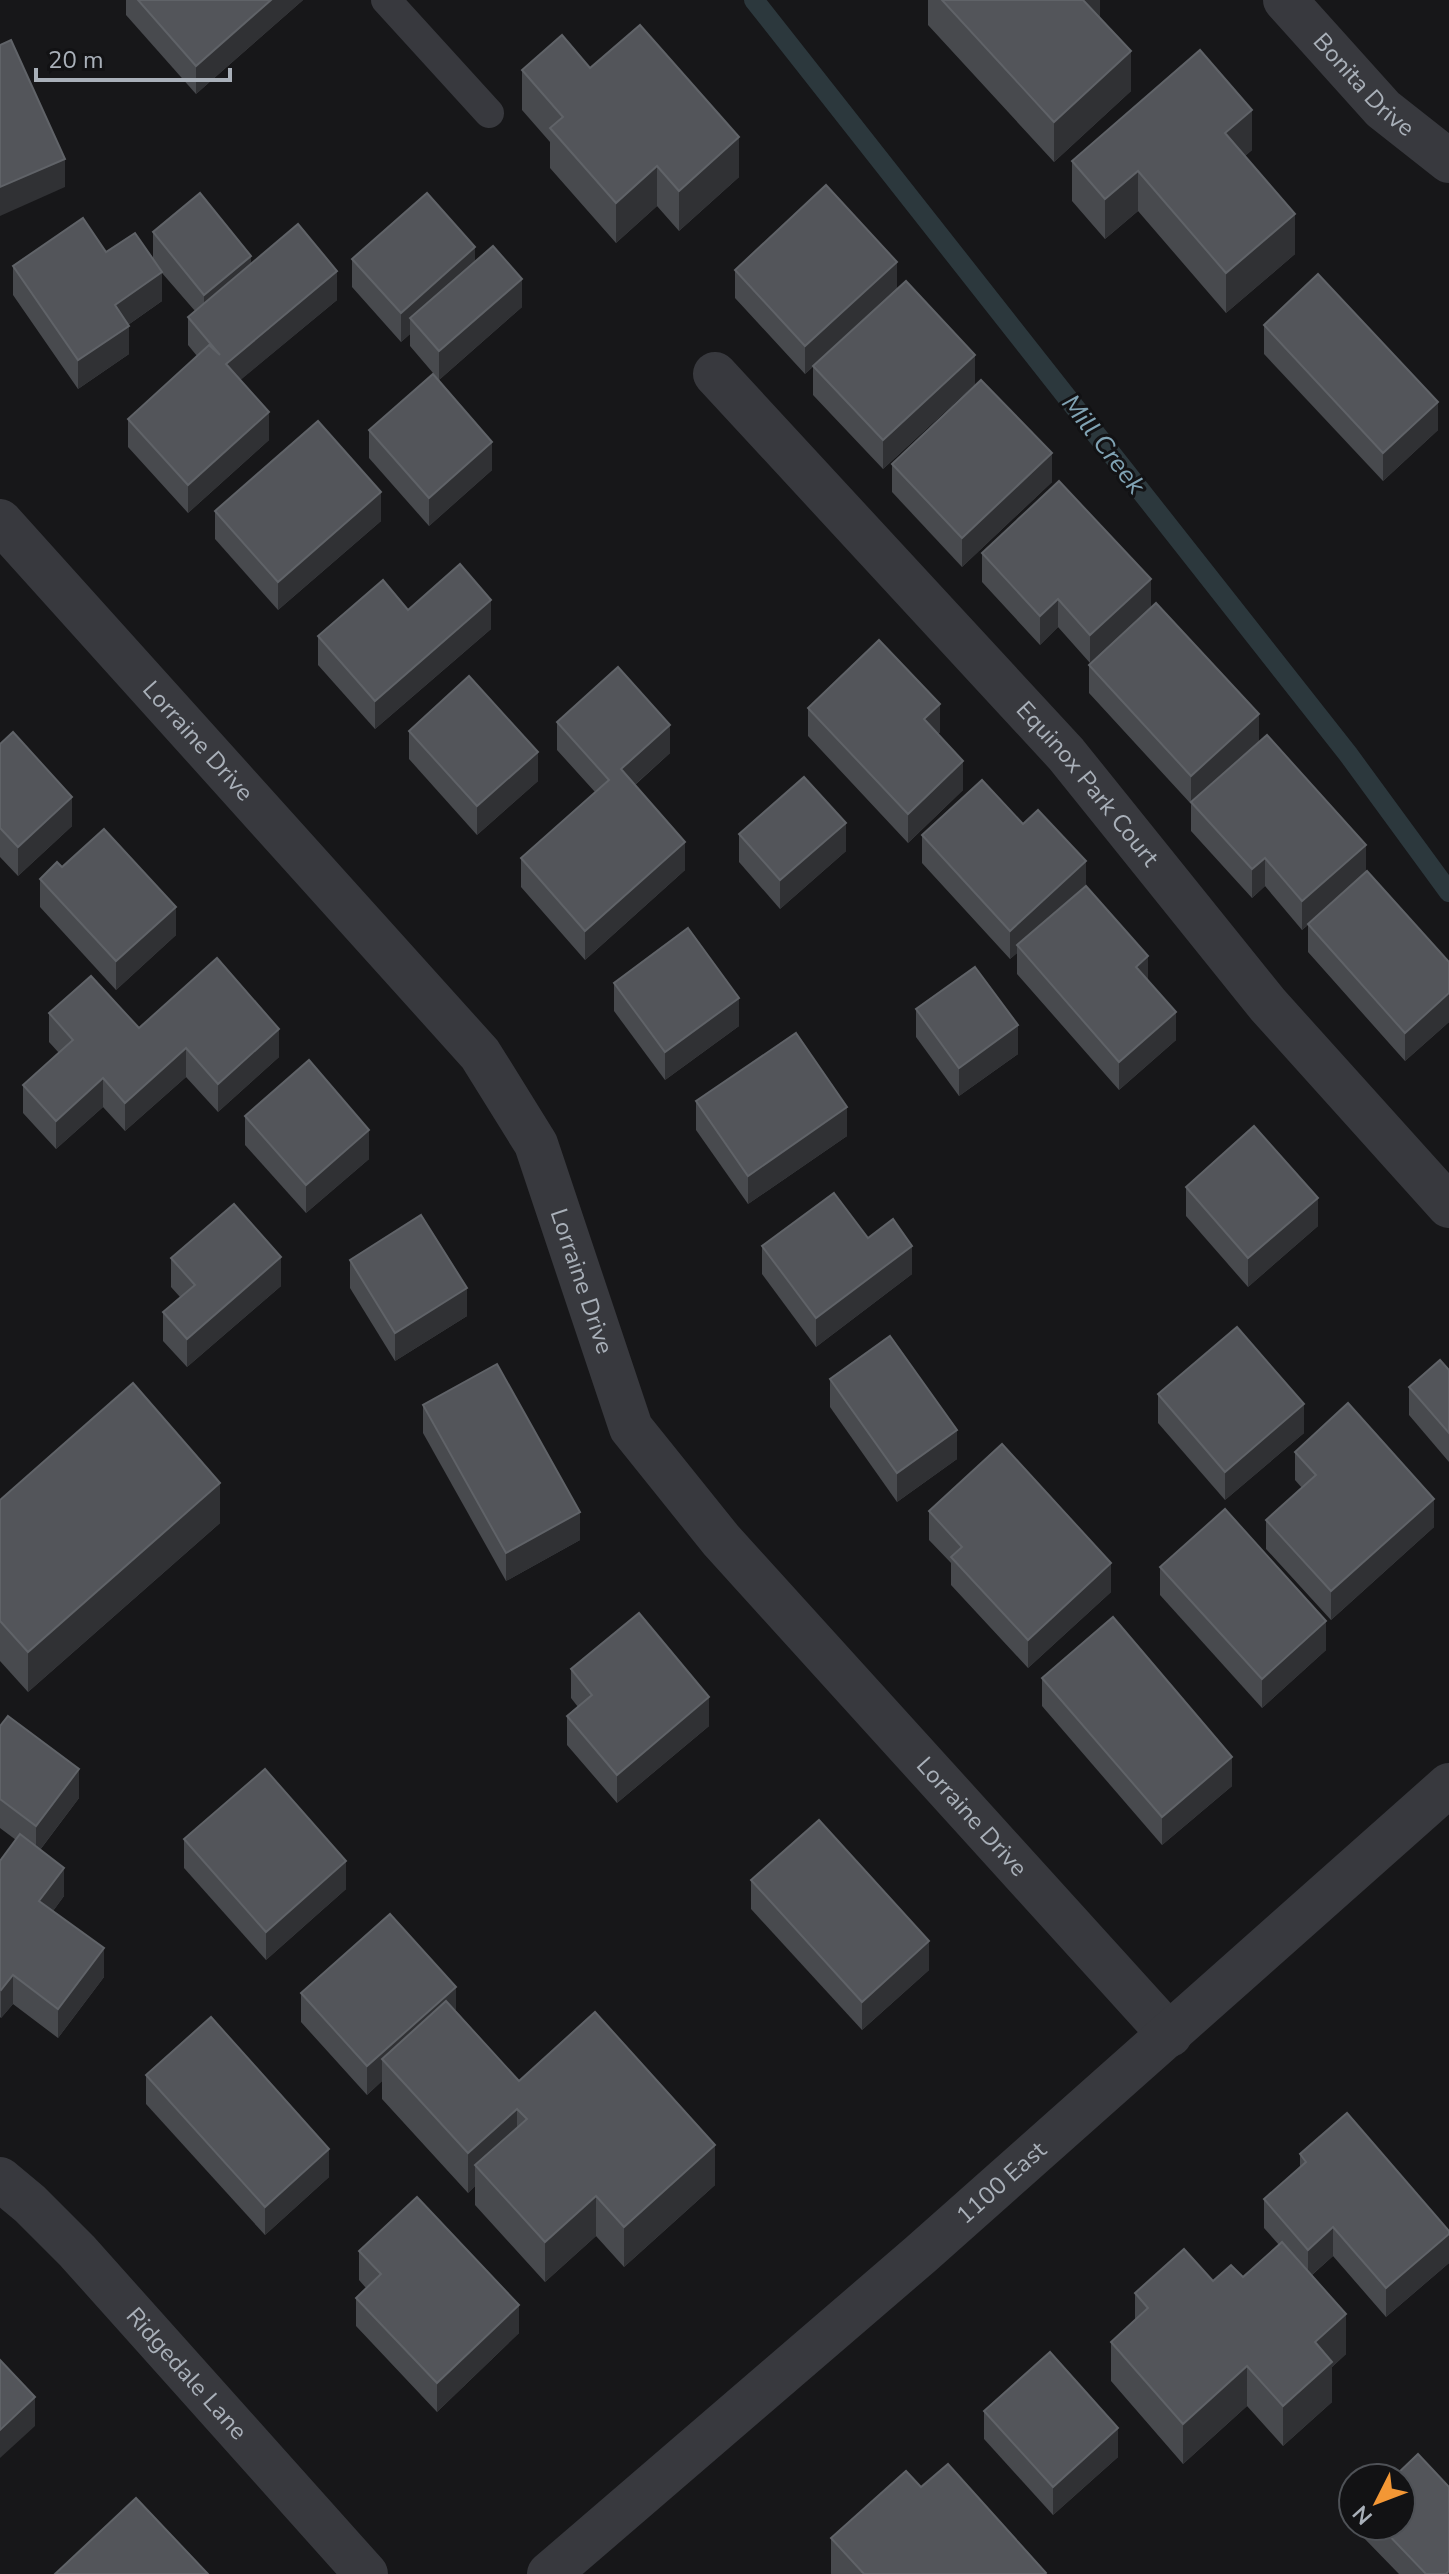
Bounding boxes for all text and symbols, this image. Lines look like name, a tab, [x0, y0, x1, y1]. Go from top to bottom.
street label: Bonita Drive	[1306, 26, 1421, 144]
scale bar	[36, 32, 230, 82]
text: 20 m	[48, 44, 104, 76]
water label: Mill Creek	[1054, 387, 1154, 502]
street label: Lorraine Drive	[136, 674, 261, 808]
street label: Equinox Park Court	[1009, 694, 1167, 873]
street label: Lorraine Drive	[543, 1204, 621, 1358]
street label: Lorraine Drive	[909, 1750, 1035, 1883]
street label: 1100 East	[949, 2134, 1053, 2231]
street label: Ridgedale Lane	[119, 2301, 254, 2447]
north arrow	[1337, 2462, 1417, 2542]
text: N	[1346, 2499, 1380, 2531]

